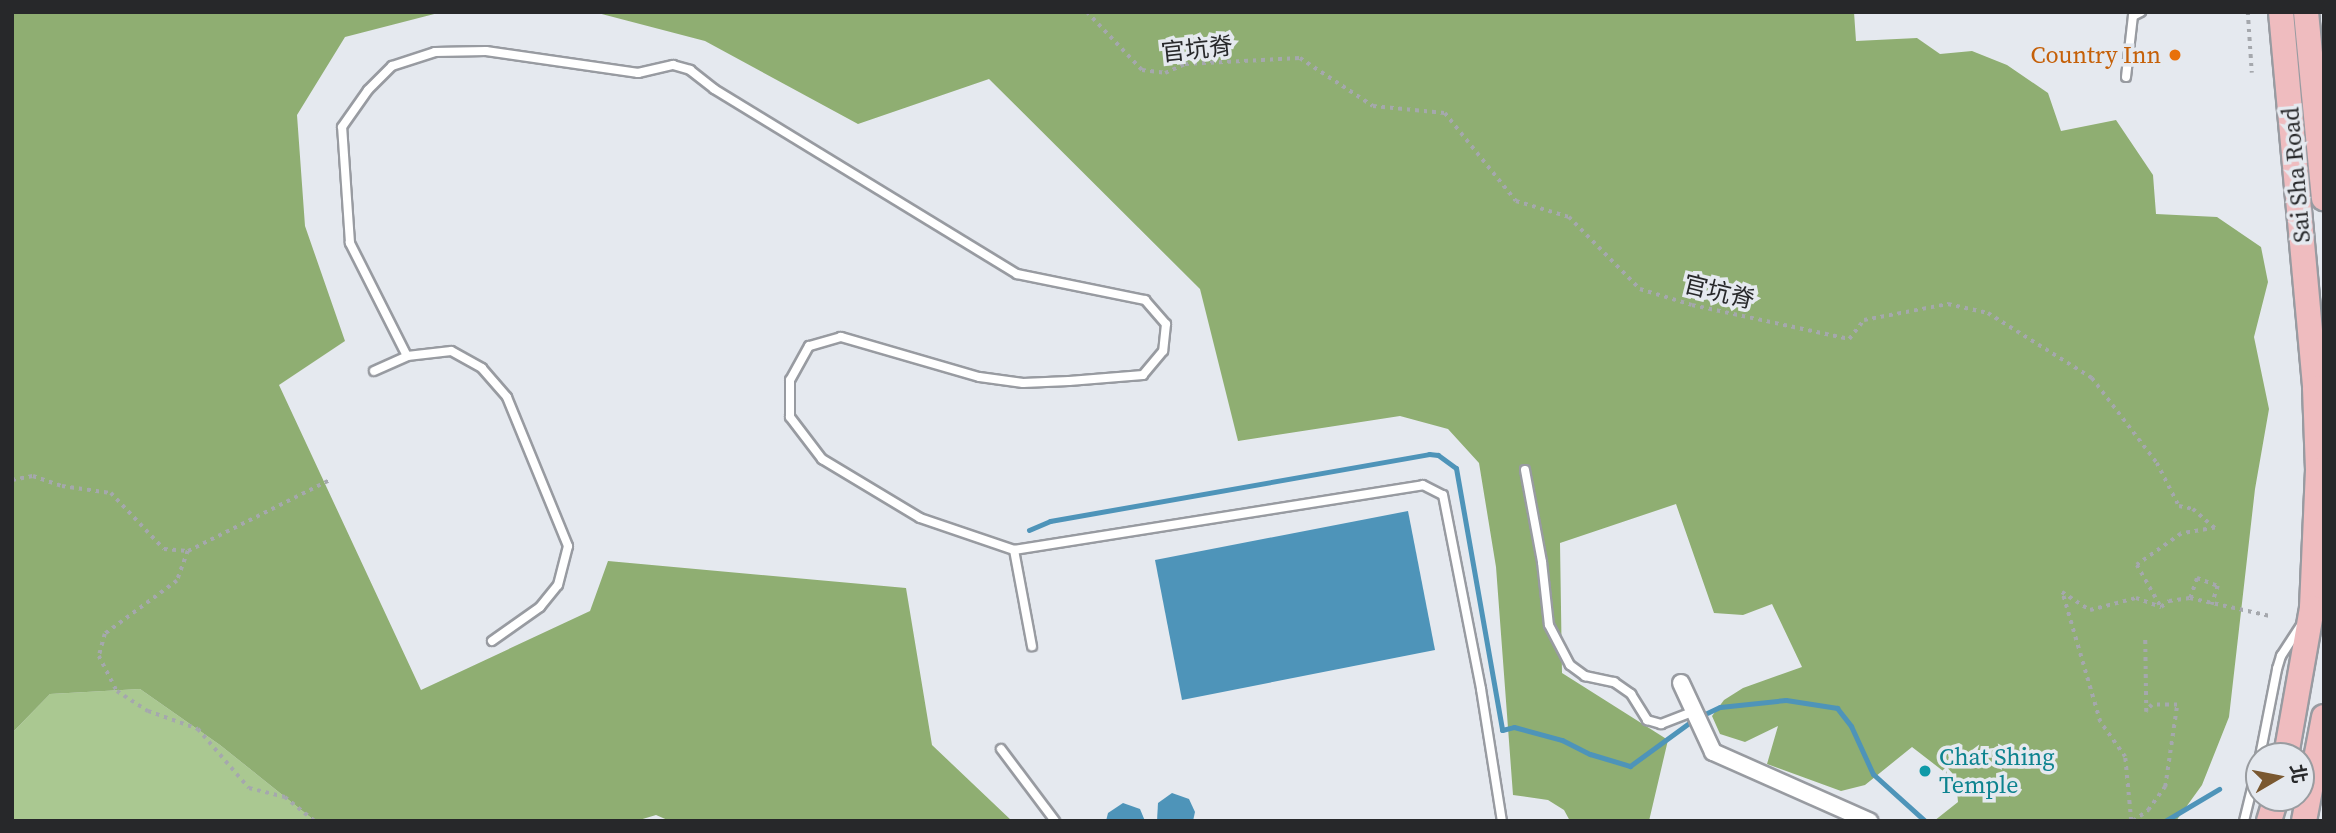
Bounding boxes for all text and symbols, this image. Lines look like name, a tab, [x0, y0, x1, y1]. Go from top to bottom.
street label: 官坑脊	[1160, 31, 1234, 67]
place label: Country Inn	[2030, 41, 2161, 69]
marker: Country Inn	[2167, 47, 2183, 63]
street label: Sai Sha Road	[2276, 106, 2316, 244]
street label: 官坑脊	[1681, 269, 1757, 315]
north arrow	[2245, 742, 2315, 812]
place label: Chat Shing Temple	[1939, 743, 2055, 799]
text: 北	[2284, 762, 2313, 785]
marker: Chat Shing Temple	[1917, 763, 1933, 779]

